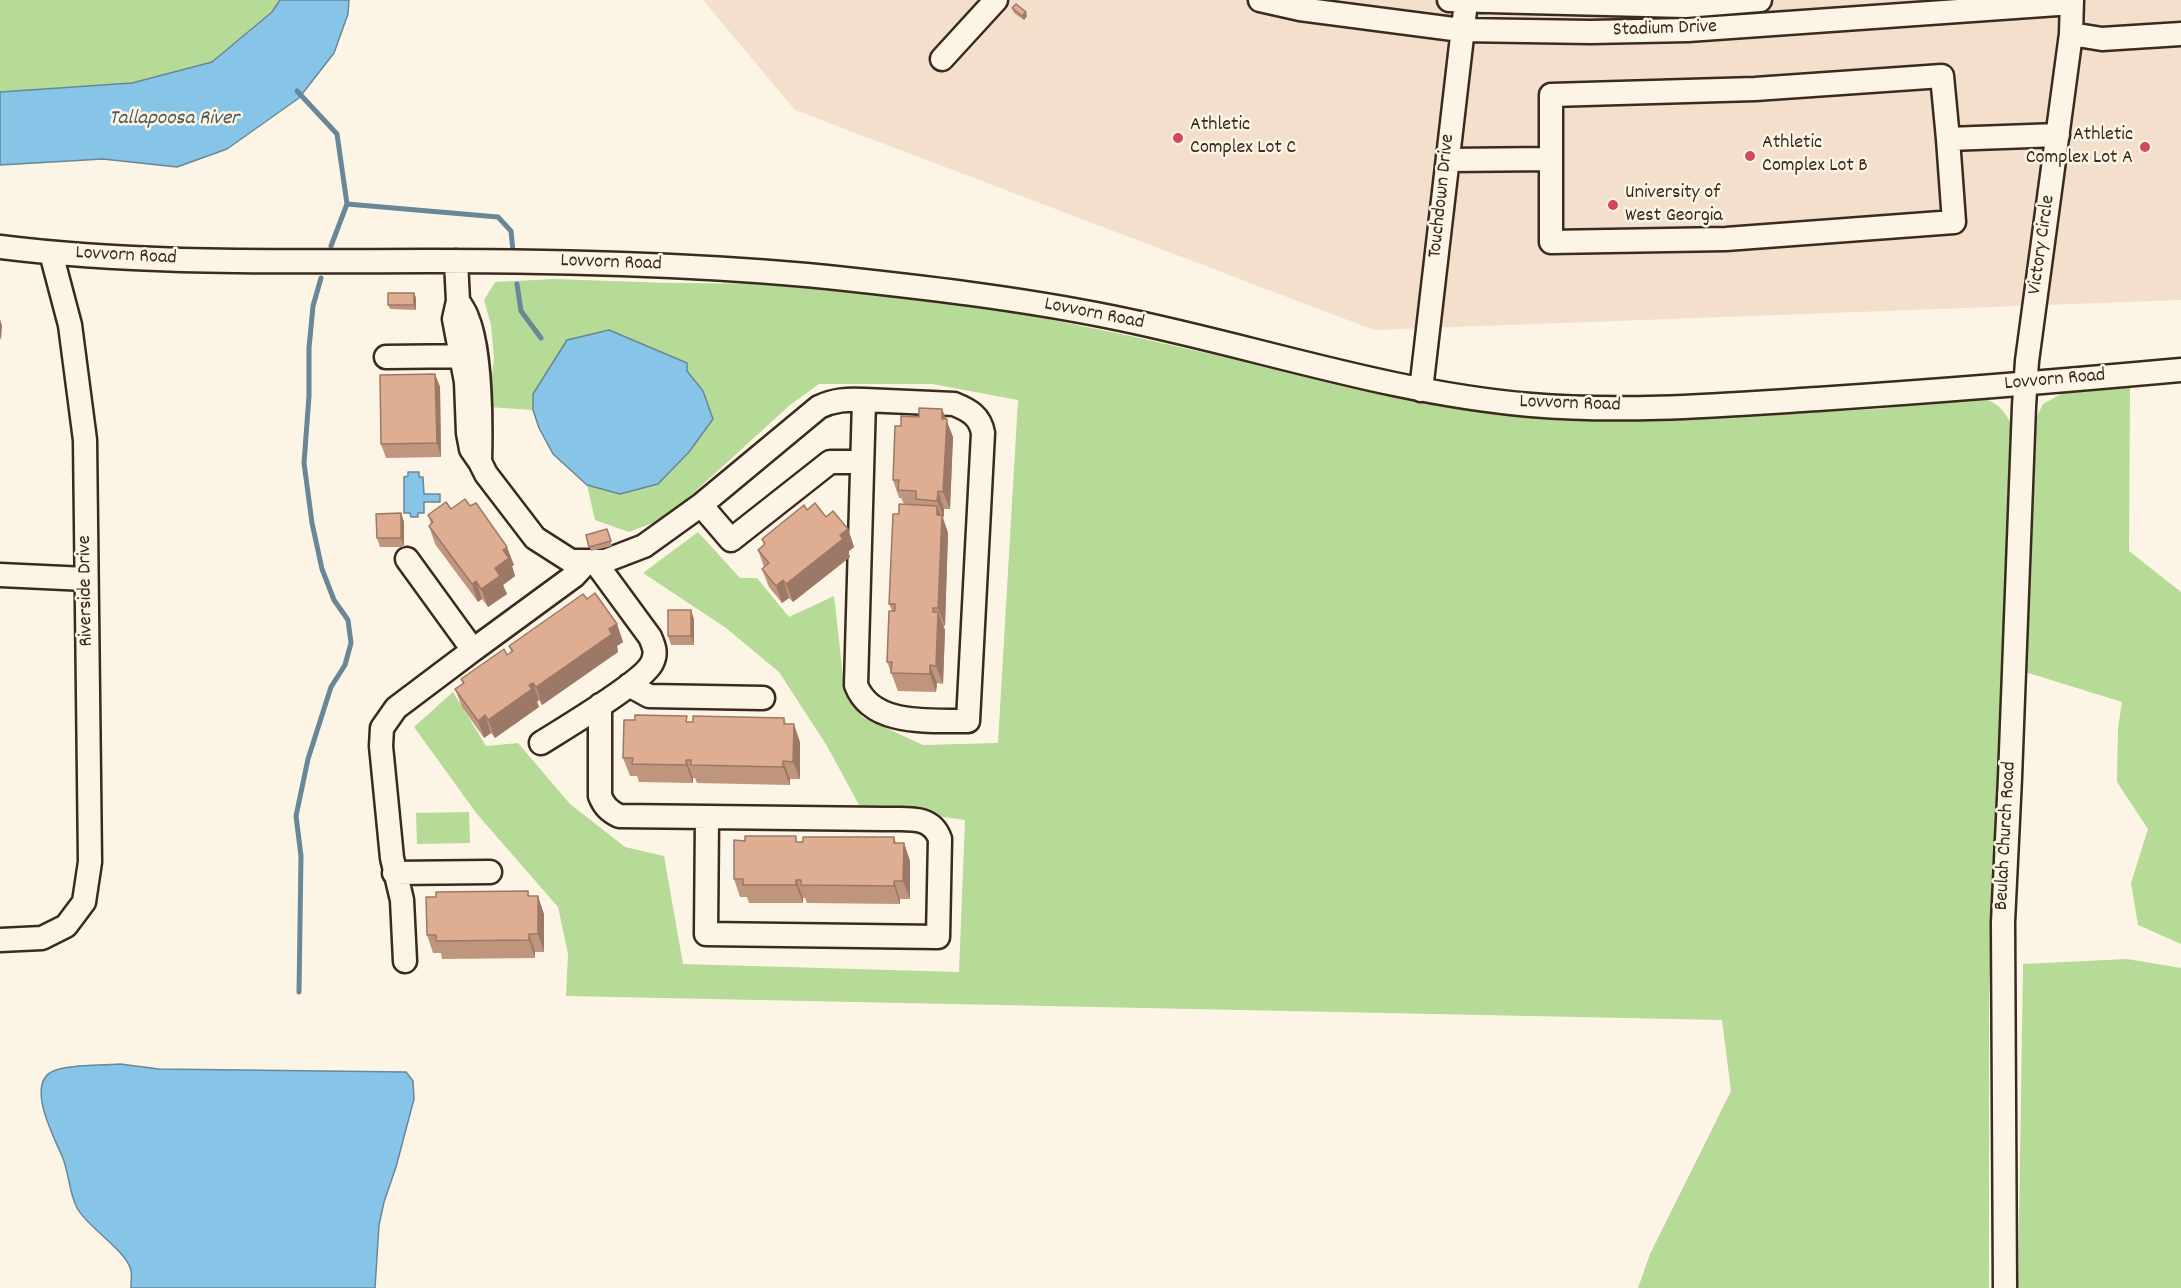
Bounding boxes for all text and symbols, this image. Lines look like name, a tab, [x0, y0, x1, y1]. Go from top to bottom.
street label: Stadium Drive	[1613, 16, 1717, 44]
water label: Tallapoosa River	[109, 107, 239, 133]
place label: Athletic Complex Lot C	[1190, 114, 1296, 161]
place label: Athletic Complex Lot A	[2026, 124, 2133, 171]
marker: Athletic Complex Lot C	[1171, 131, 1185, 145]
place label: Athletic Complex Lot B	[1762, 132, 1868, 179]
street label: Touchdown Drive	[1425, 133, 1461, 259]
marker: Athletic Complex Lot A	[2138, 140, 2152, 154]
marker: Athletic Complex Lot B	[1743, 149, 1757, 163]
place label: University of West Georgia	[1625, 182, 1723, 229]
street label: Victory Circle	[2024, 194, 2062, 296]
marker: University of West Georgia	[1606, 198, 1620, 212]
street label: Lovvorn Road	[75, 242, 177, 272]
street label: Lovvorn Road	[560, 250, 662, 278]
street label: Lovvorn Road	[1042, 294, 1146, 336]
street label: Lovvorn Road	[2003, 365, 2107, 397]
street label: Lovvorn Road	[1519, 391, 1621, 419]
street label: Riverside Drive	[74, 535, 100, 647]
street label: Beulah Church Road	[1991, 761, 2023, 911]

